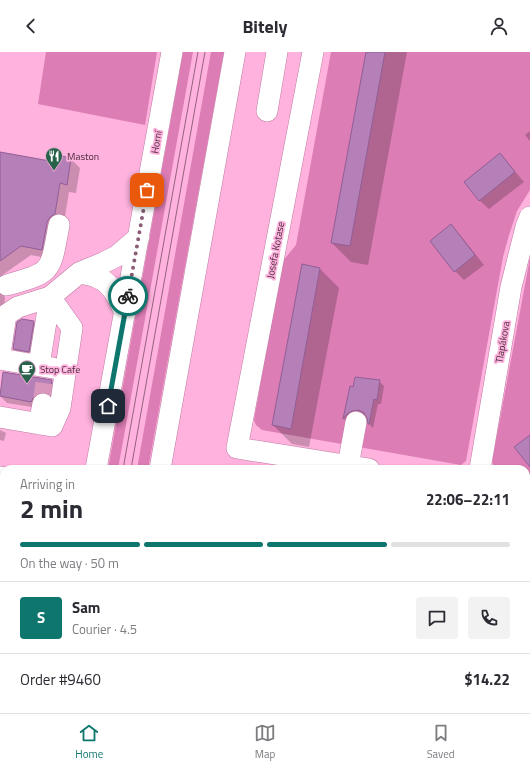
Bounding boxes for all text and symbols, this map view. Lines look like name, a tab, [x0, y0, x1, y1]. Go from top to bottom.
text: Bitely	[242, 13, 288, 40]
icon: back	[20, 15, 42, 37]
icon: person	[488, 15, 510, 37]
street label: Horní	[147, 129, 166, 155]
restaurant icon: Maston	[44, 146, 64, 171]
place label: Maston	[67, 149, 99, 164]
pin	[130, 173, 164, 207]
icon: bag	[136, 179, 158, 201]
street label: Josefa Kotase	[263, 221, 288, 280]
courier	[108, 276, 148, 316]
icon: bike	[117, 285, 139, 307]
street label: Tlapákova	[491, 320, 514, 364]
cafe icon: Stop Cafe	[17, 359, 37, 384]
place label: Stop Cafe	[40, 362, 80, 377]
pin	[91, 389, 125, 423]
icon: home	[97, 395, 119, 417]
text: Arriving in	[20, 474, 75, 494]
text: 22:06–22:11	[426, 488, 510, 511]
text: 2 min	[20, 489, 83, 528]
text: On the way · 50 m	[20, 553, 119, 573]
text: Sam	[72, 596, 100, 619]
button: chat	[416, 597, 458, 639]
button: phone	[468, 597, 510, 639]
text: S	[37, 606, 45, 629]
text: Courier · 4.5	[72, 619, 137, 639]
text: Order #9460	[20, 668, 101, 691]
text: $14.22	[464, 668, 510, 691]
tab: Home	[75, 722, 103, 762]
tab: Map	[254, 722, 276, 762]
tab: Saved	[427, 722, 455, 762]

